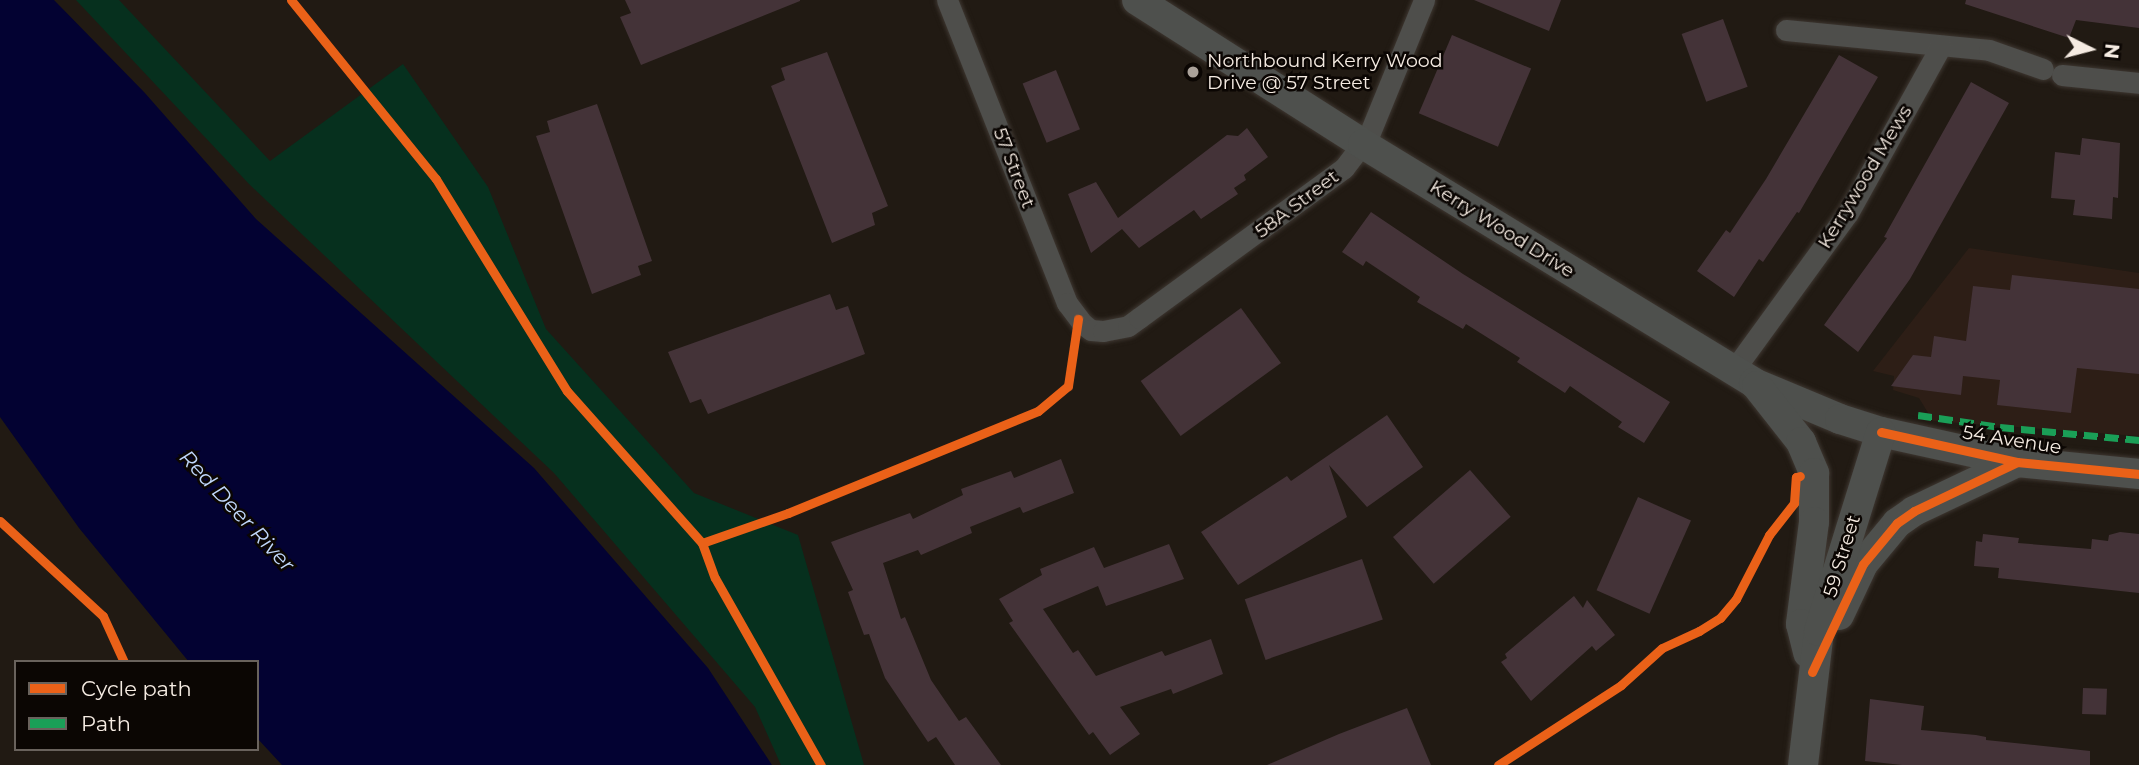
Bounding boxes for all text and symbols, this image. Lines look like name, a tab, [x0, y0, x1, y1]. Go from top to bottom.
north arrow	[2055, 14, 2125, 84]
text: N	[2099, 42, 2124, 60]
place label: Northbound Kerry Wood Drive @ 57 Street	[1207, 50, 1443, 94]
marker: Northbound Kerry Wood Drive @ 57 Street	[1185, 64, 1201, 80]
street label: Kerrywood Mews	[1813, 101, 1917, 253]
street label: 57 Street	[988, 125, 1040, 211]
street label: 58A Street	[1251, 165, 1343, 243]
street label: Kerry Wood Drive	[1425, 175, 1579, 283]
street label: 54 Avenue	[1961, 421, 2063, 459]
water label: Red Deer River	[174, 445, 300, 577]
street label: 59 Street	[1819, 512, 1865, 600]
legend	[14, 660, 259, 751]
text: Cycle path	[81, 676, 192, 701]
text: Path	[81, 711, 131, 736]

